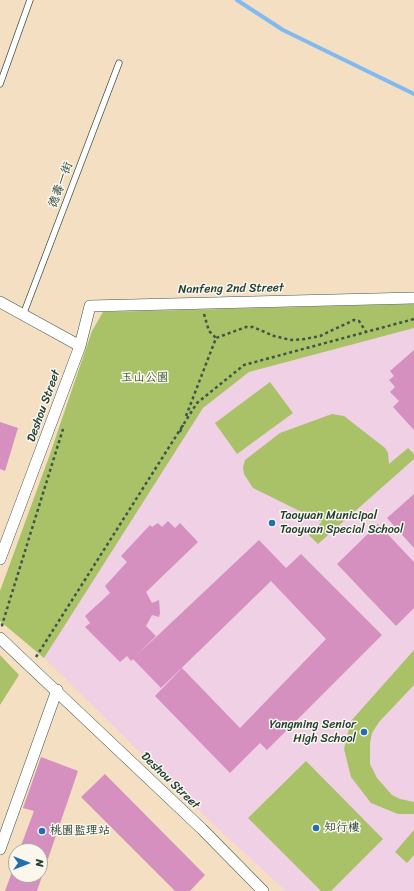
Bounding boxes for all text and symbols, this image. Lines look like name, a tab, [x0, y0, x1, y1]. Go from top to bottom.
street label: 德壽一街	[46, 160, 76, 210]
street label: Nanfeng 2nd Street	[178, 281, 284, 297]
street label: Deshou Street	[24, 368, 64, 444]
park label: 玉山公園	[121, 371, 169, 385]
place label: Taoyuan Municipal Taoyuan Special School	[280, 509, 403, 537]
marker: Taoyuan Municipal Taoyuan Special School	[267, 518, 277, 528]
place label: Yangming Senior High School	[270, 718, 356, 746]
marker: Yangming Senior High School	[359, 727, 369, 737]
street label: Deshou Street	[138, 750, 202, 812]
place label: 知行樓	[324, 821, 360, 835]
marker: 知行樓	[311, 823, 321, 833]
place label: 桃園監理站	[50, 824, 110, 838]
marker: 桃園監理站	[37, 826, 47, 836]
north arrow	[8, 843, 48, 883]
text: N	[30, 859, 49, 867]

